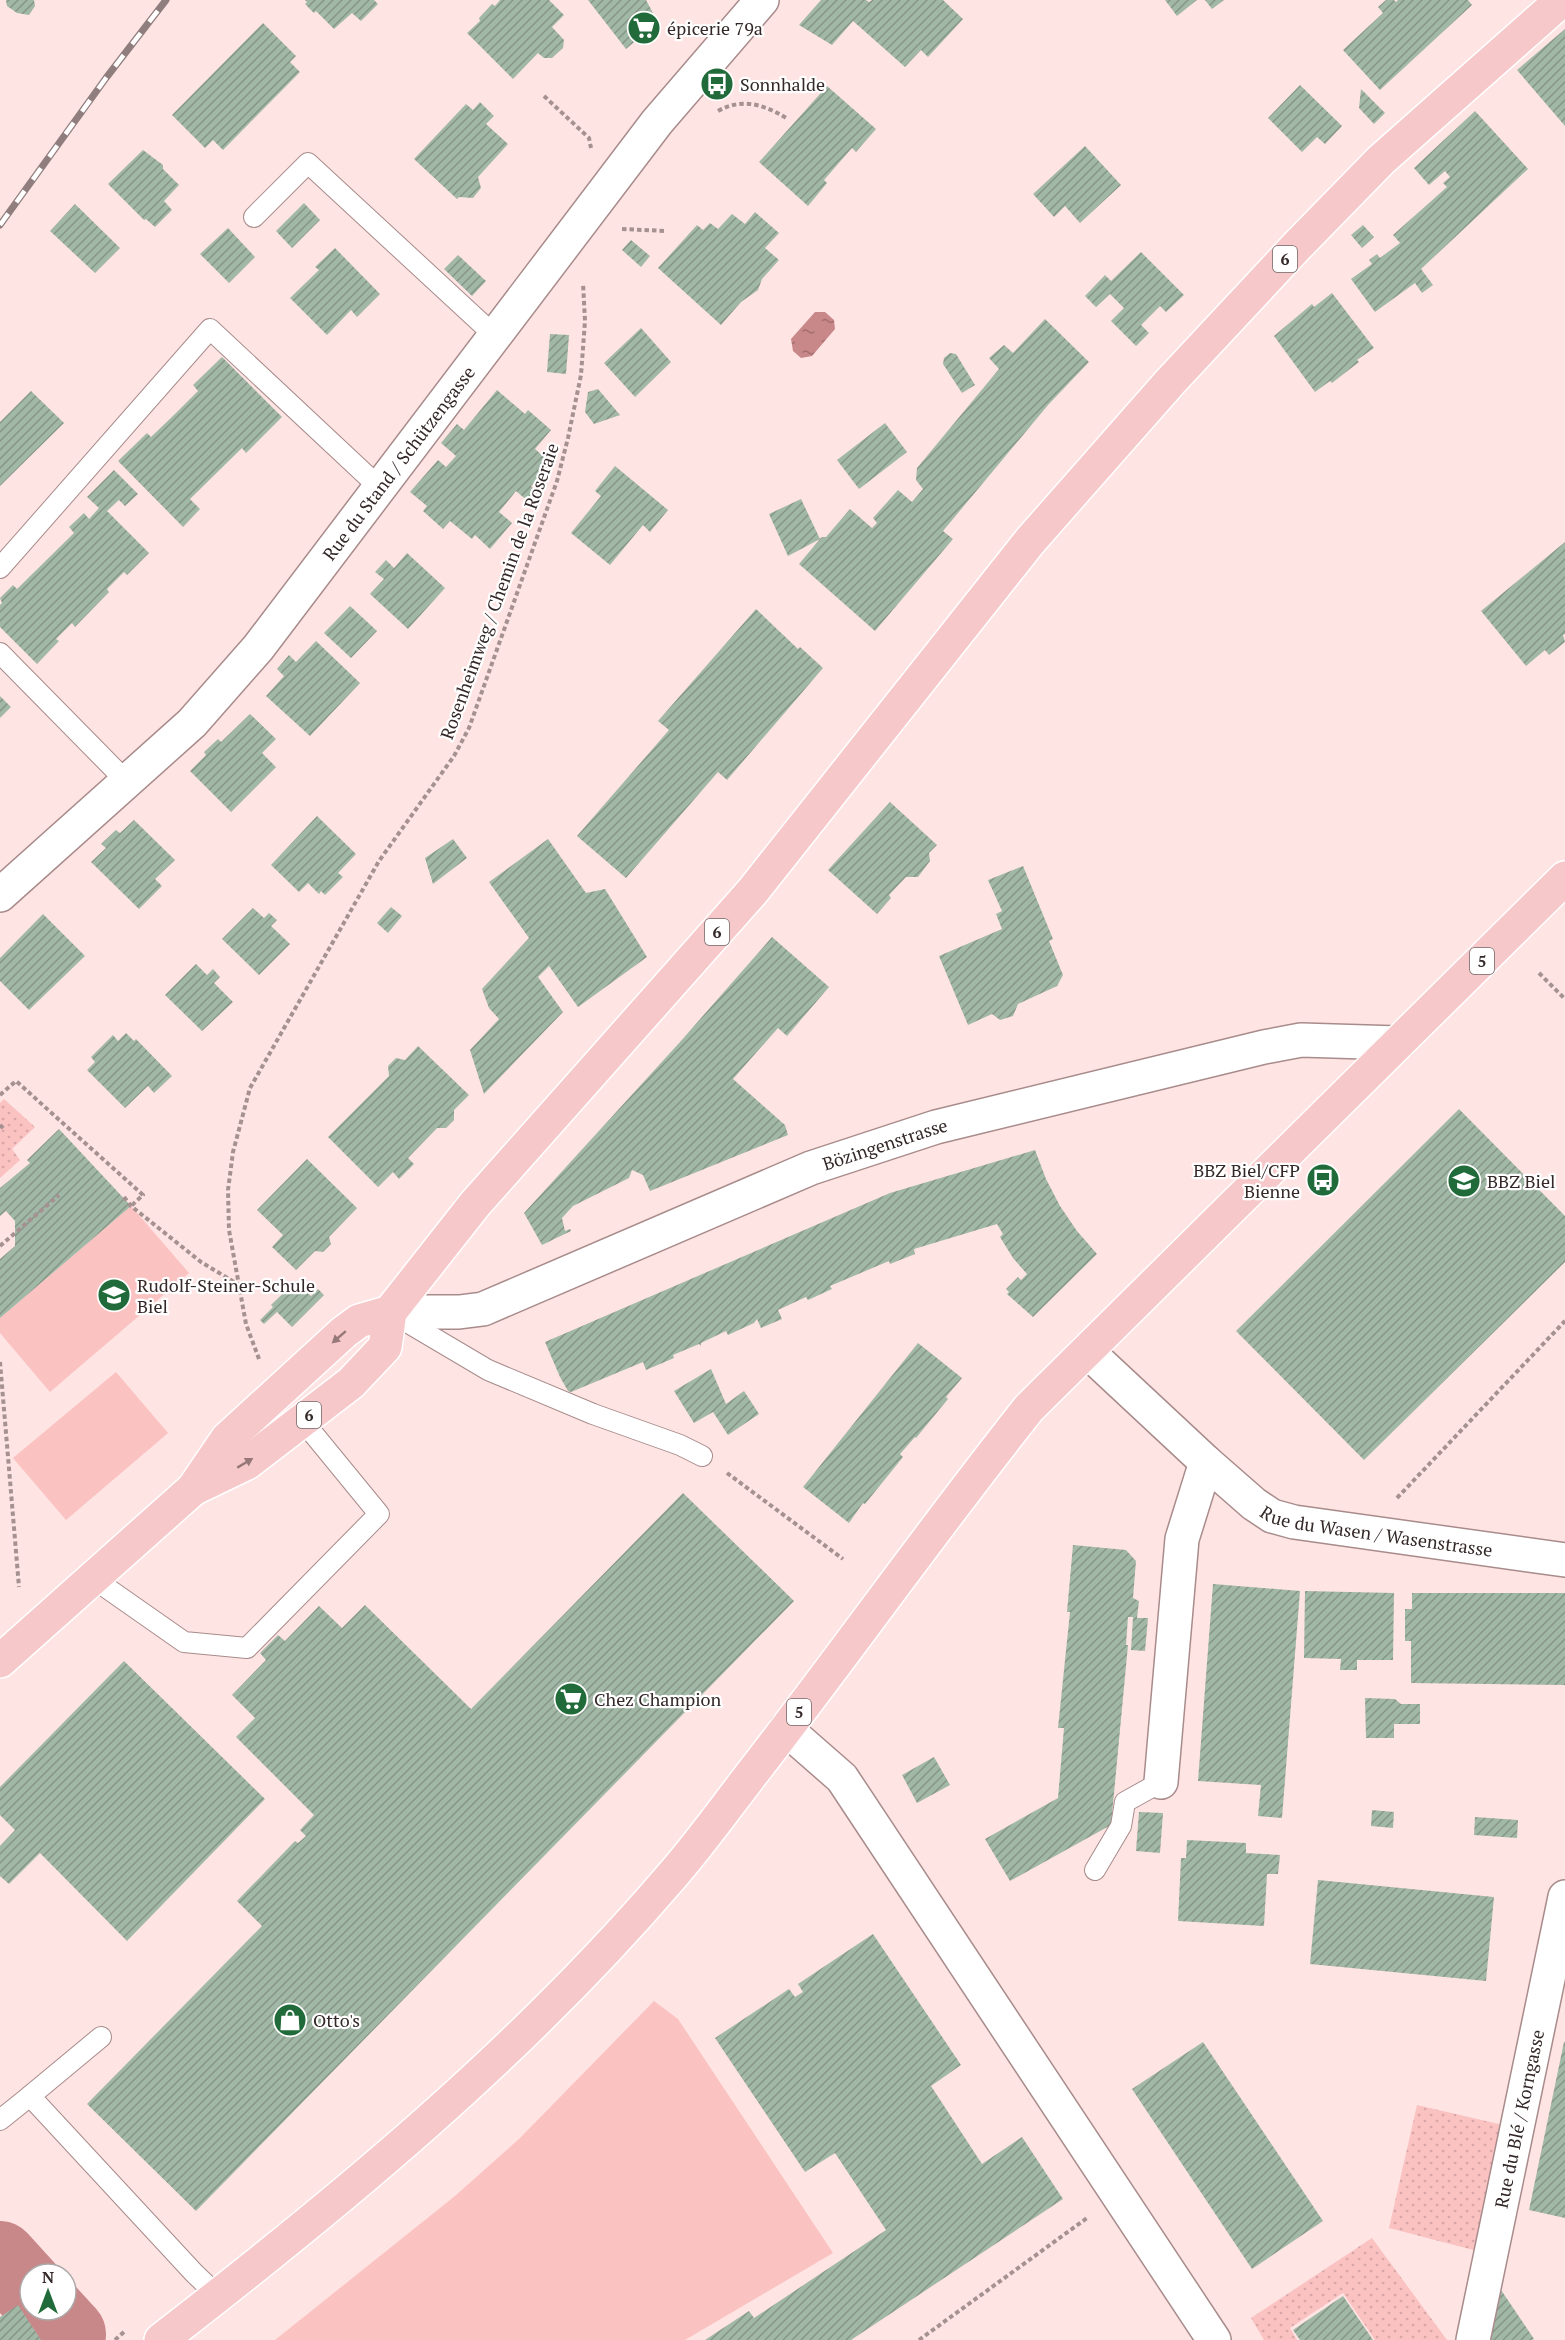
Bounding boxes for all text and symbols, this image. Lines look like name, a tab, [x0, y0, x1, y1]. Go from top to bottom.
supermarket icon: épicerie 79a	[626, 10, 662, 46]
place label: épicerie 79a	[667, 16, 763, 40]
bus stop icon: Sonnhalde	[699, 66, 735, 102]
place label: Sonnhalde	[740, 72, 825, 96]
road number: 6	[1273, 246, 1297, 272]
street label: Rue du Stand / Schützengasse	[317, 361, 480, 565]
street label: Rosenheimweg / Chemin de la Roseraie	[434, 440, 564, 742]
road number: 6	[705, 919, 729, 945]
road number: 5	[1470, 948, 1494, 974]
street label: Bözingenstrasse	[819, 1113, 950, 1175]
place label: BBZ Biel/CFP Bienne	[1193, 1158, 1300, 1203]
bus stop icon: BBZ Biel/CFP Bienne	[1305, 1162, 1341, 1198]
school or university icon: BBZ Biel	[1446, 1163, 1482, 1199]
place label: BBZ Biel	[1487, 1169, 1555, 1193]
place label: Rudolf-Steiner-Schule Biel	[137, 1273, 315, 1318]
school or university icon: Rudolf-Steiner-Schule Biel	[96, 1277, 132, 1313]
one-way arrow	[332, 1330, 347, 1343]
road number: 6	[297, 1402, 321, 1428]
one-way arrow	[237, 1458, 254, 1468]
street label: Rue du Wasen / Wasenstrasse	[1256, 1500, 1494, 1562]
supermarket icon: Chez Champion	[553, 1681, 589, 1717]
place label: Chez Champion	[594, 1687, 722, 1711]
road number: 5	[787, 1699, 811, 1725]
shop icon: Otto's	[272, 2002, 308, 2038]
place label: Otto's	[313, 2008, 360, 2032]
street label: Rue du Blé / Korngasse	[1489, 2027, 1549, 2210]
north arrow	[18, 2262, 78, 2322]
text: N	[42, 2266, 54, 2288]

